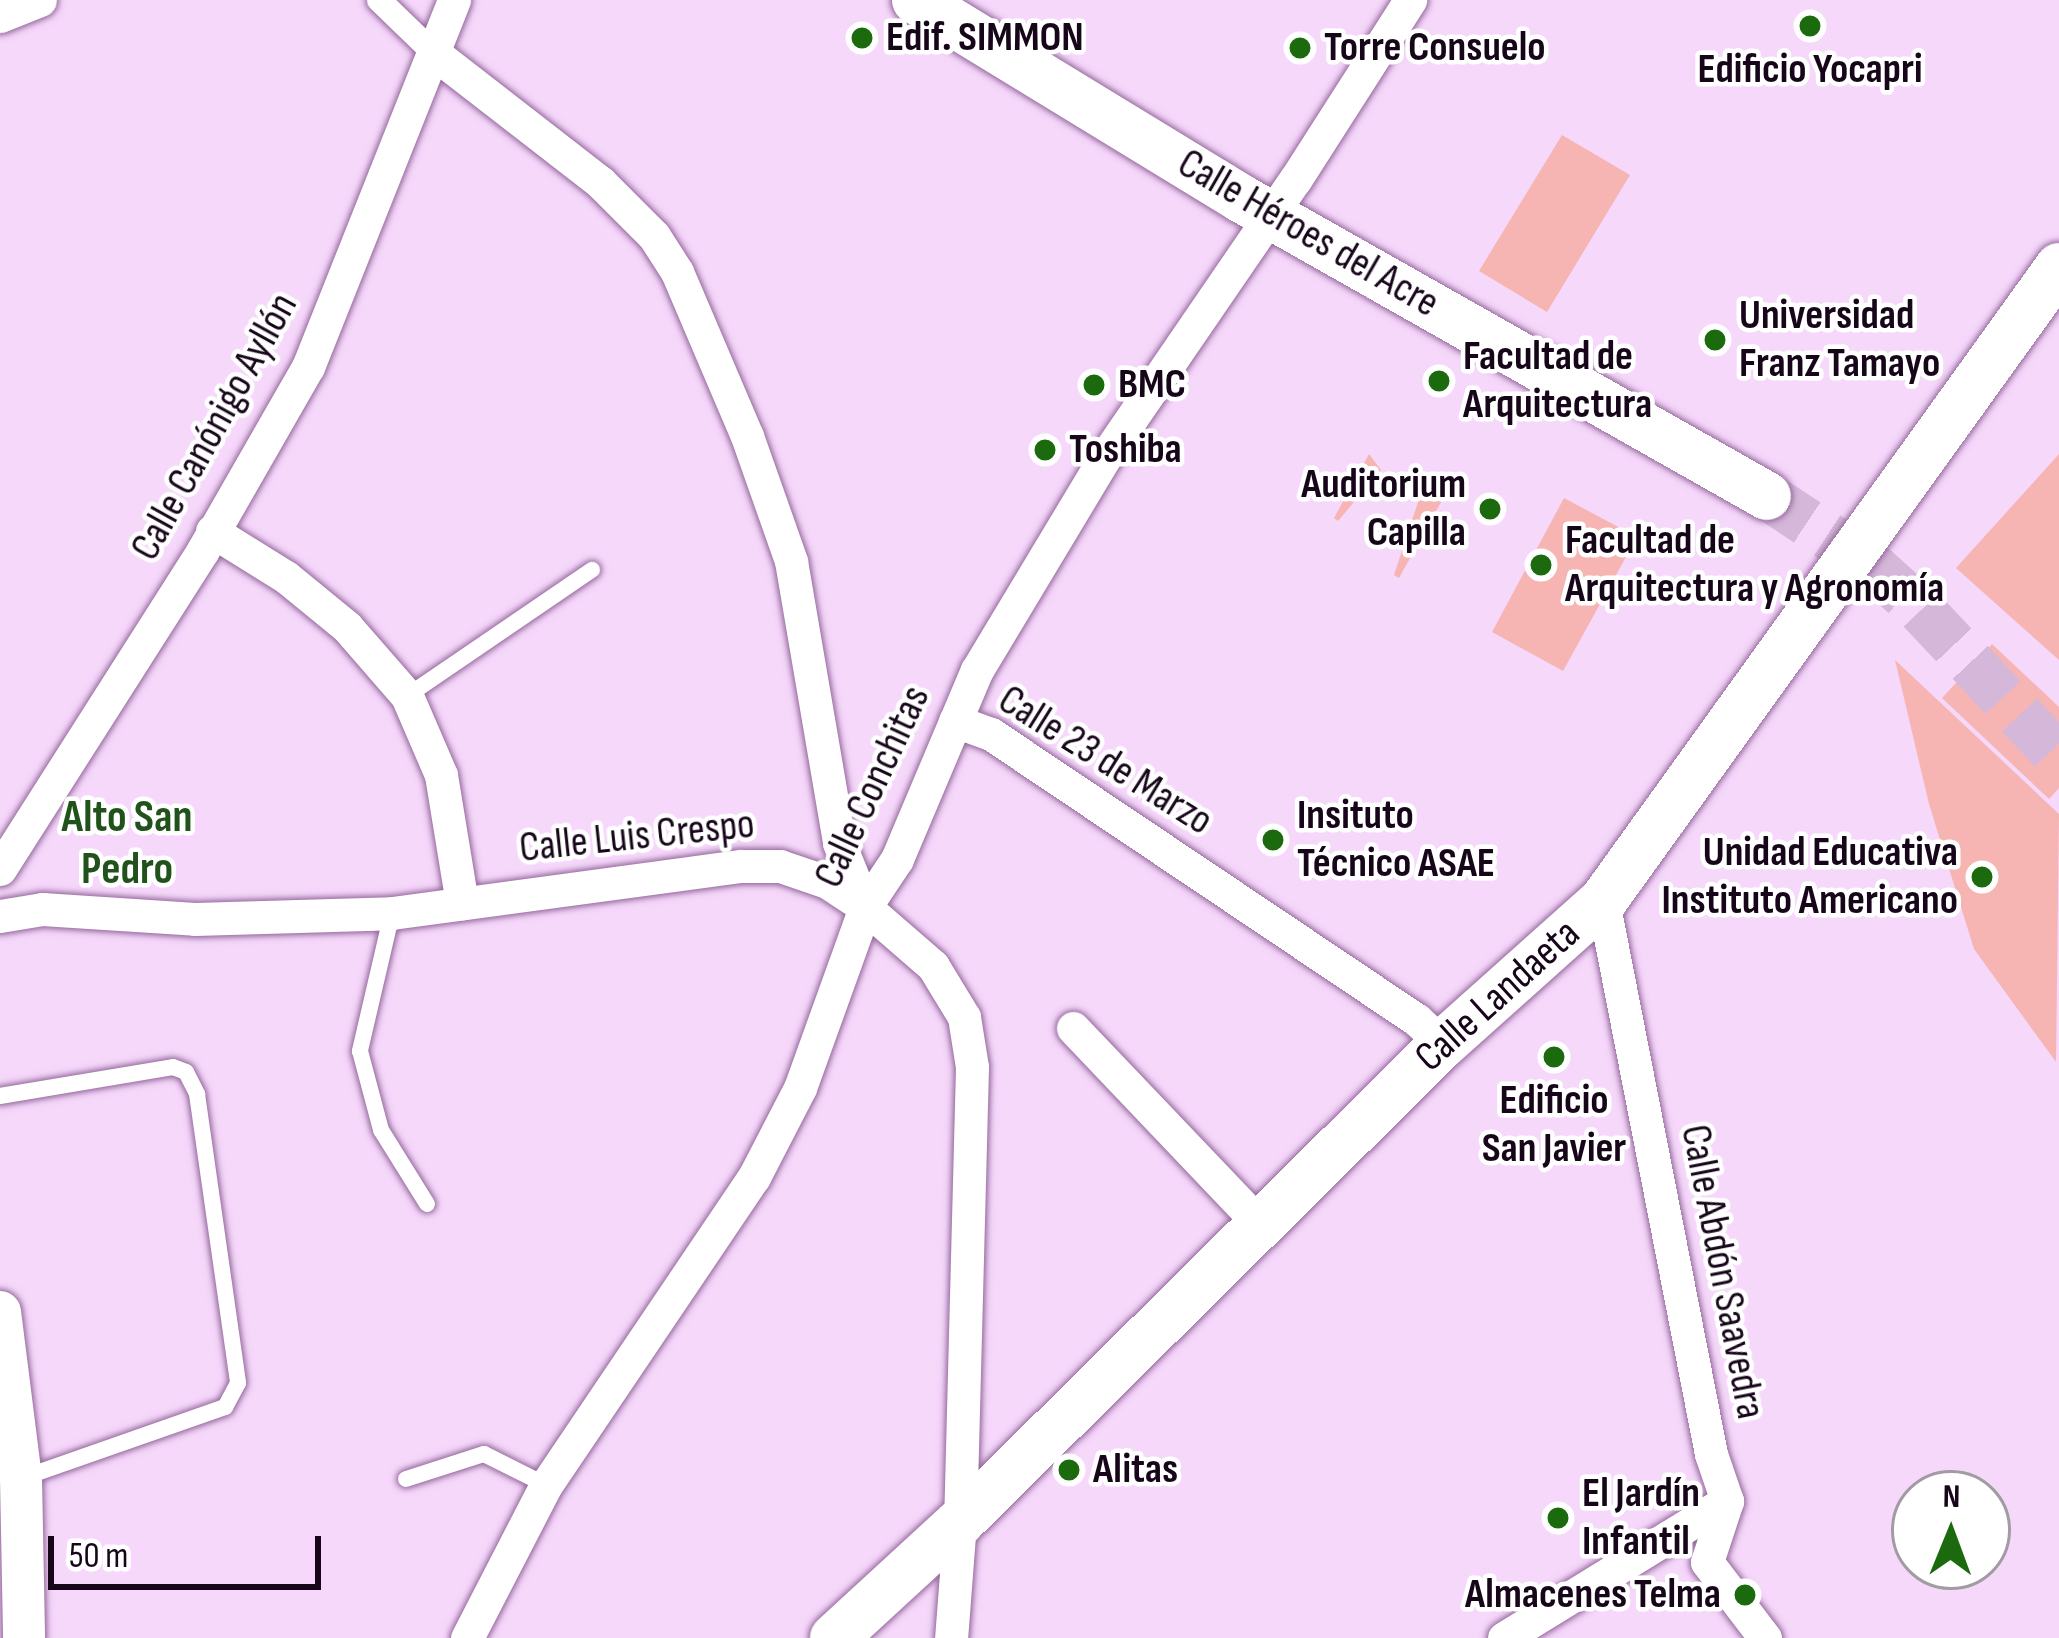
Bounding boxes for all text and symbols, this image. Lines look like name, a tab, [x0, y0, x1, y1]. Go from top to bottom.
place label: Edif. SIMMON	[886, 13, 1084, 63]
marker: Edificio Yocapri	[1797, 13, 1823, 39]
place label: Torre Consuelo	[1324, 23, 1546, 73]
marker: Edif. SIMMON	[849, 25, 875, 51]
marker: Torre Consuelo	[1287, 35, 1313, 61]
place label: Edificio Yocapri	[1698, 45, 1922, 95]
street label: Calle Héroes del Acre	[1169, 139, 1447, 329]
street label: Calle Canónigo Ayllón	[121, 285, 309, 569]
place label: Universidad Franz Tamayo	[1739, 291, 1940, 389]
marker: Universidad Franz Tamayo	[1702, 327, 1728, 353]
place label: Facultad de Arquitectura	[1463, 332, 1652, 430]
place label: BMC	[1118, 360, 1186, 410]
marker: Facultad de Arquitectura	[1426, 368, 1452, 394]
marker: BMC	[1081, 372, 1107, 398]
place label: Toshiba	[1069, 425, 1182, 475]
marker: Toshiba	[1032, 437, 1058, 463]
place label: Auditorium Capilla	[1301, 460, 1466, 558]
marker: Auditorium Capilla	[1477, 496, 1503, 522]
place label: Facultad de Arquitectura y Agronomía	[1565, 516, 1944, 614]
marker: Facultad de Arquitectura y Agronomía	[1528, 552, 1554, 578]
street label: Calle 23 de Marzo	[989, 675, 1221, 847]
street label: Calle Conchitas	[804, 678, 942, 896]
district label: Alto San Pedro	[62, 791, 192, 897]
place label: Insituto Técnico ASAE	[1297, 791, 1495, 890]
street label: Calle Luis Crespo	[517, 800, 757, 874]
marker: Insituto Técnico ASAE	[1260, 827, 1286, 853]
place label: Unidad Educativa Instituto Americano	[1661, 828, 1958, 926]
marker: Unidad Educativa Instituto Americano	[1969, 864, 1995, 890]
street label: Calle Landaeta	[1405, 909, 1591, 1083]
marker: Edificio San Javier	[1541, 1044, 1567, 1070]
place label: Edificio San Javier	[1482, 1076, 1626, 1174]
street label: Calle Abdón Saavedra	[1669, 1121, 1775, 1423]
place label: Alitas	[1093, 1445, 1178, 1495]
marker: Alitas	[1056, 1457, 1082, 1483]
place label: El Jardín Infantil	[1582, 1469, 1700, 1568]
north arrow	[1891, 1470, 2011, 1590]
text: N	[1942, 1477, 1961, 1517]
marker: El Jardín Infantil	[1545, 1505, 1571, 1531]
scale bar	[54, 1512, 327, 1586]
text: 50 m	[69, 1535, 128, 1578]
place label: Almacenes Telma	[1465, 1570, 1721, 1620]
marker: Almacenes Telma	[1732, 1582, 1758, 1608]

